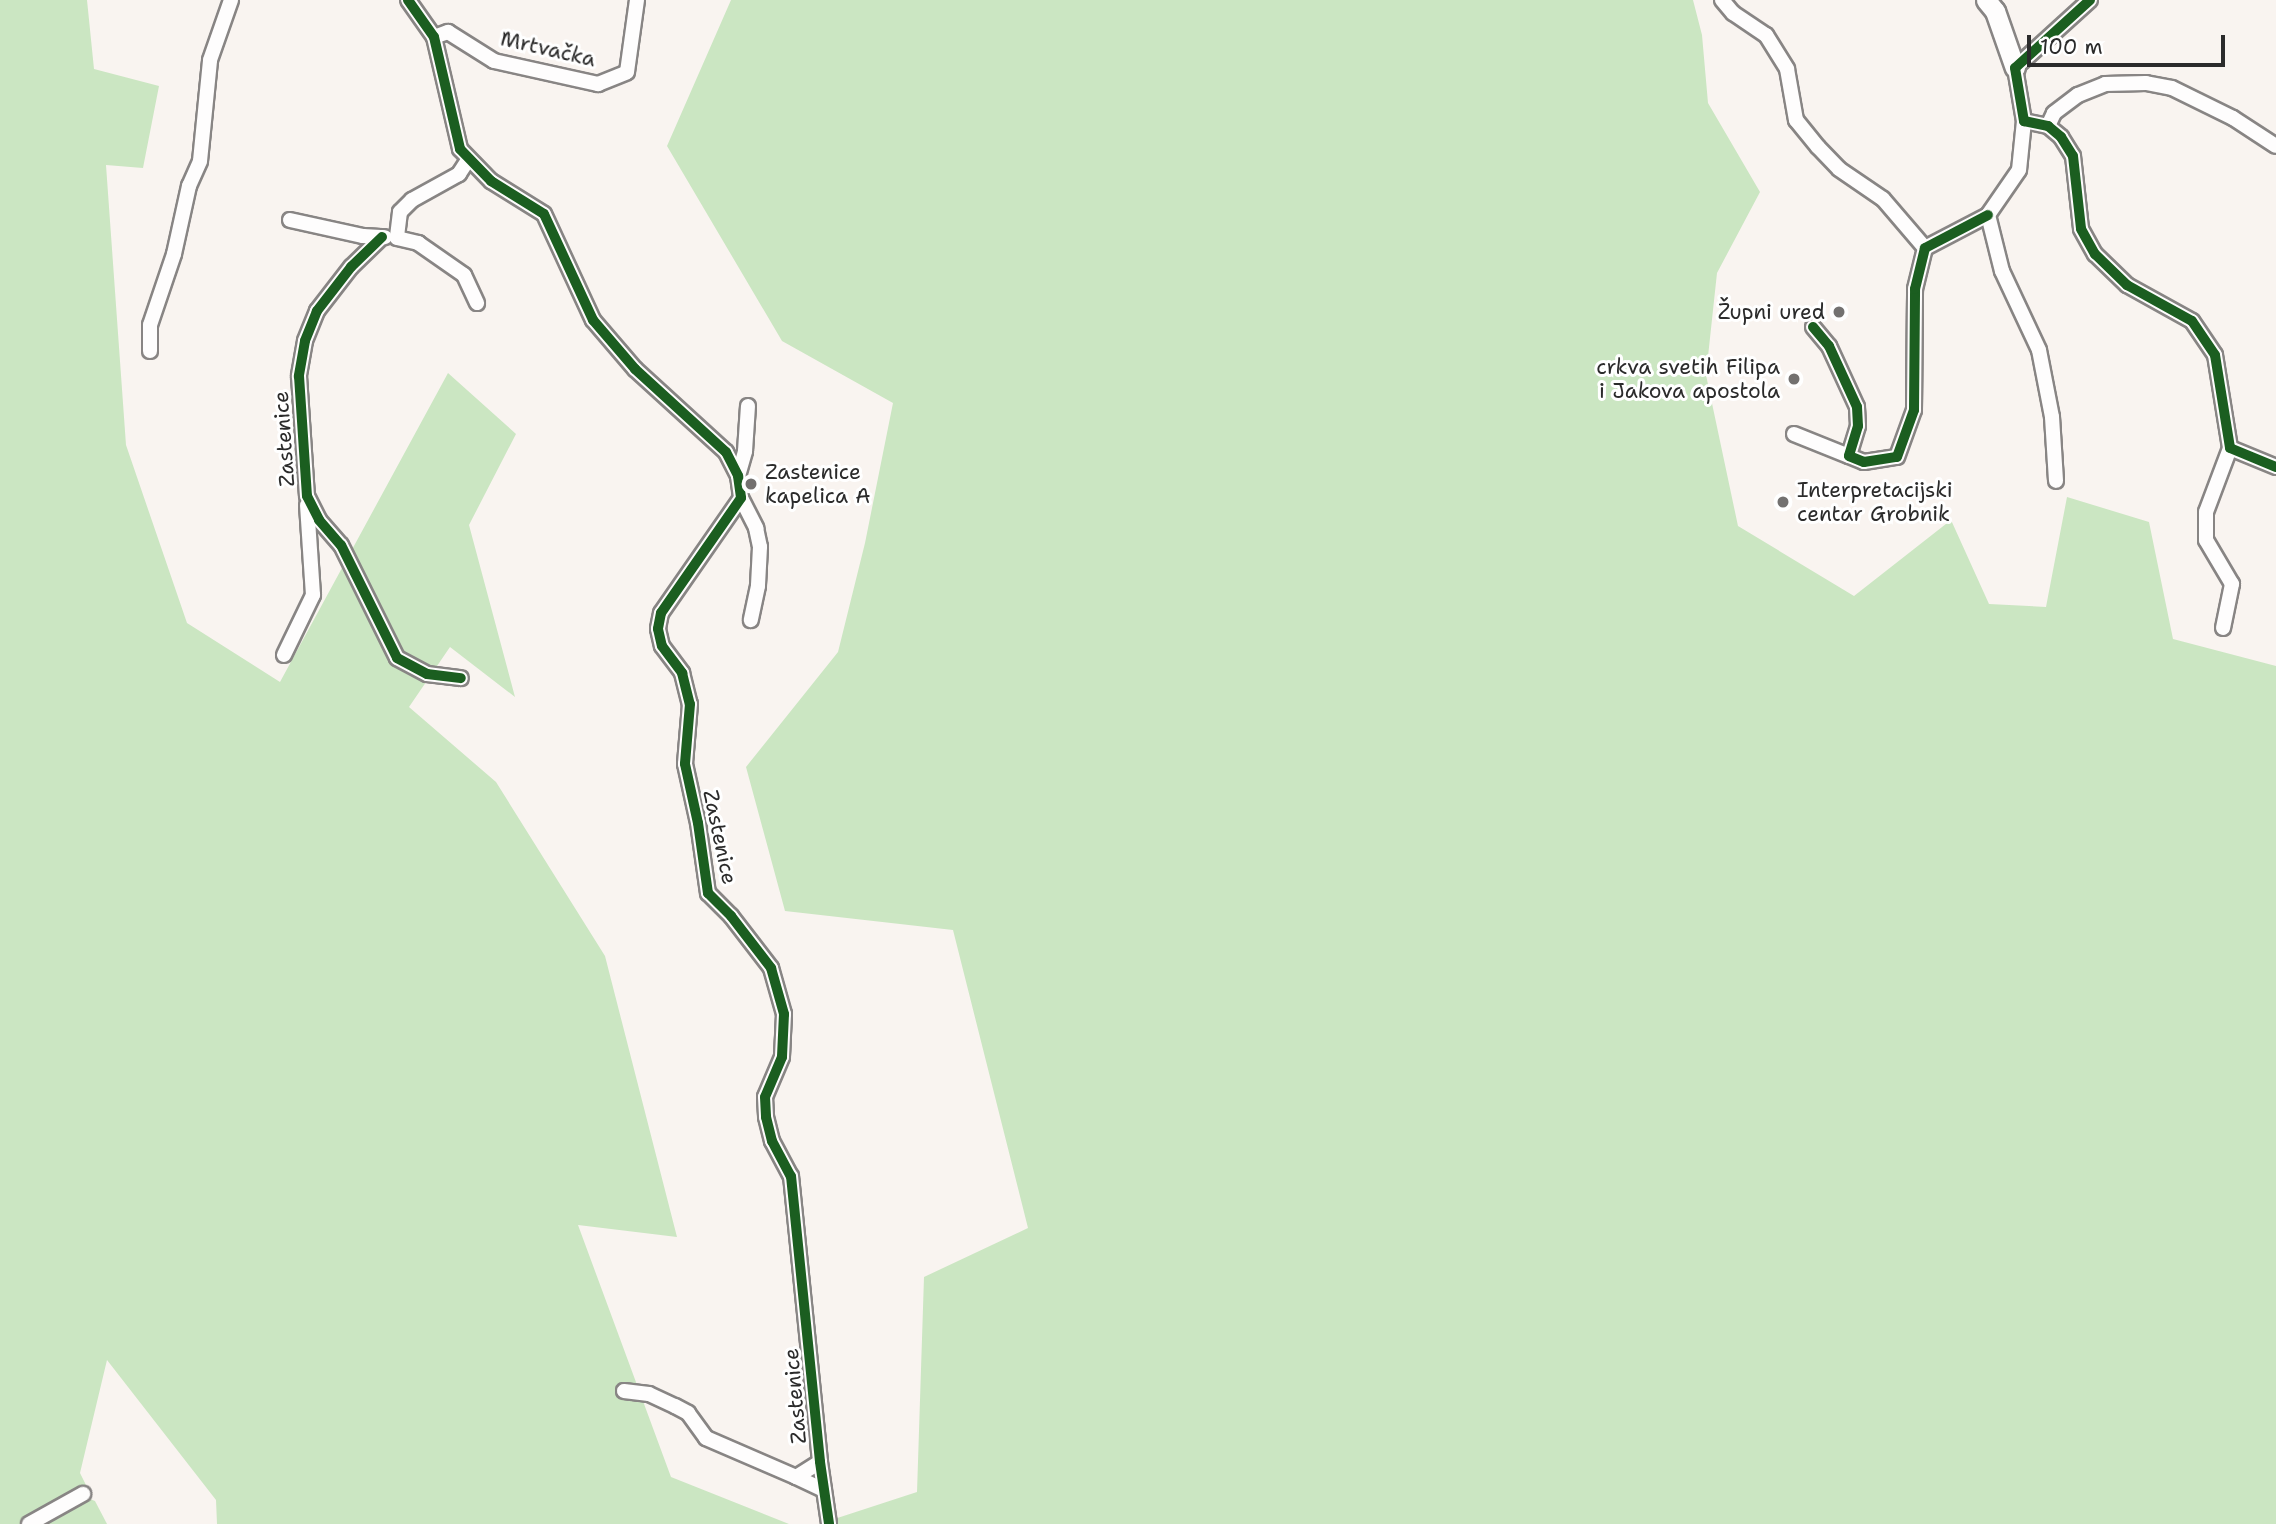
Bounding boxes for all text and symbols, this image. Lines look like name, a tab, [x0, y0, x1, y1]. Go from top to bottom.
scale bar	[2031, 21, 2229, 65]
street label: Mrtvačka	[498, 26, 598, 72]
text: 100 m	[2040, 33, 2103, 61]
place label: Župni ured	[1718, 299, 1825, 325]
marker: Župni ured	[1831, 304, 1847, 320]
place label: crkva svetih Filipa i Jakova apostola	[1596, 354, 1780, 404]
marker: crkva svetih Filipa i Jakova apostola	[1786, 371, 1802, 387]
street label: Zastenice	[268, 390, 300, 488]
place label: Zastenice kapelica A	[765, 459, 870, 509]
marker: Zastenice kapelica A	[743, 476, 759, 492]
place label: Interpretacijski centar Grobnik	[1797, 477, 1953, 527]
marker: Interpretacijski centar Grobnik	[1775, 494, 1791, 510]
street label: Zastenice	[698, 787, 742, 887]
street label: Zastenice	[778, 1347, 812, 1445]

